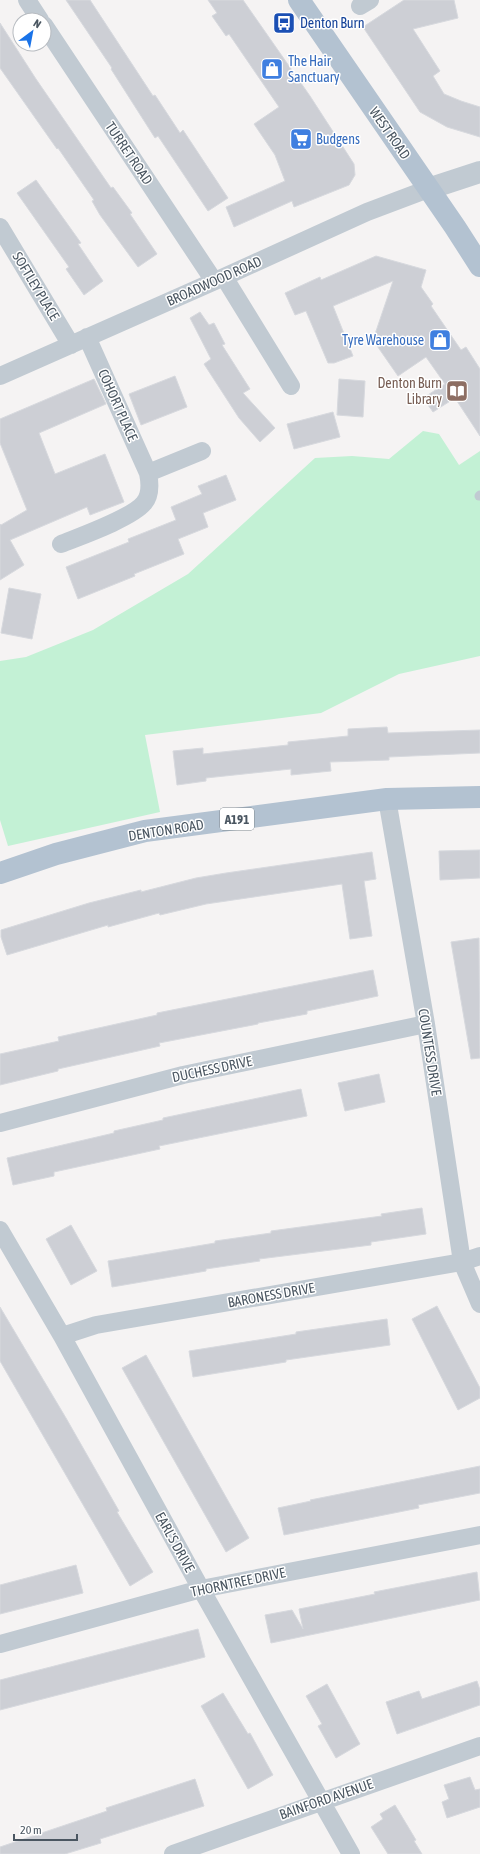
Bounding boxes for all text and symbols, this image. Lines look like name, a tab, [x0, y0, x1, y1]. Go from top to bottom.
bus stop icon: Denton Burn	[271, 10, 297, 36]
north arrow	[12, 12, 52, 52]
place label: Denton Burn	[300, 15, 364, 31]
text: N	[31, 17, 43, 30]
place label: The Hair Sanctuary	[288, 53, 340, 85]
shop icon: The Hair Sanctuary	[259, 56, 285, 82]
street label: WEST ROAD	[366, 104, 414, 162]
street label: TURRET ROAD	[102, 119, 156, 188]
supermarket icon: Budgens	[288, 126, 314, 152]
place label: Budgens	[316, 131, 360, 147]
street label: SOFTLEY PLACE	[9, 249, 63, 323]
street label: BROADWOOD ROAD	[164, 253, 264, 309]
shop icon: Tyre Warehouse	[427, 327, 453, 353]
place label: Tyre Warehouse	[342, 332, 424, 348]
street label: COHORT PLACE	[95, 367, 141, 443]
place label: Denton Burn Library	[378, 375, 442, 407]
library icon: Denton Burn Library	[444, 378, 470, 404]
road number: A191	[220, 808, 254, 830]
street label: DENTON ROAD	[127, 816, 205, 844]
street label: COUNTESS DRIVE	[415, 1007, 445, 1097]
street label: DUCHESS DRIVE	[171, 1053, 254, 1085]
street label: BARONESS DRIVE	[226, 1280, 316, 1310]
street label: EARL'S DRIVE	[152, 1509, 198, 1575]
street label: THORNTREE DRIVE	[189, 1564, 287, 1600]
street label: BAINFORD AVENUE	[277, 1776, 375, 1822]
scale bar	[14, 1816, 77, 1842]
text: 20 m	[20, 1823, 42, 1837]

